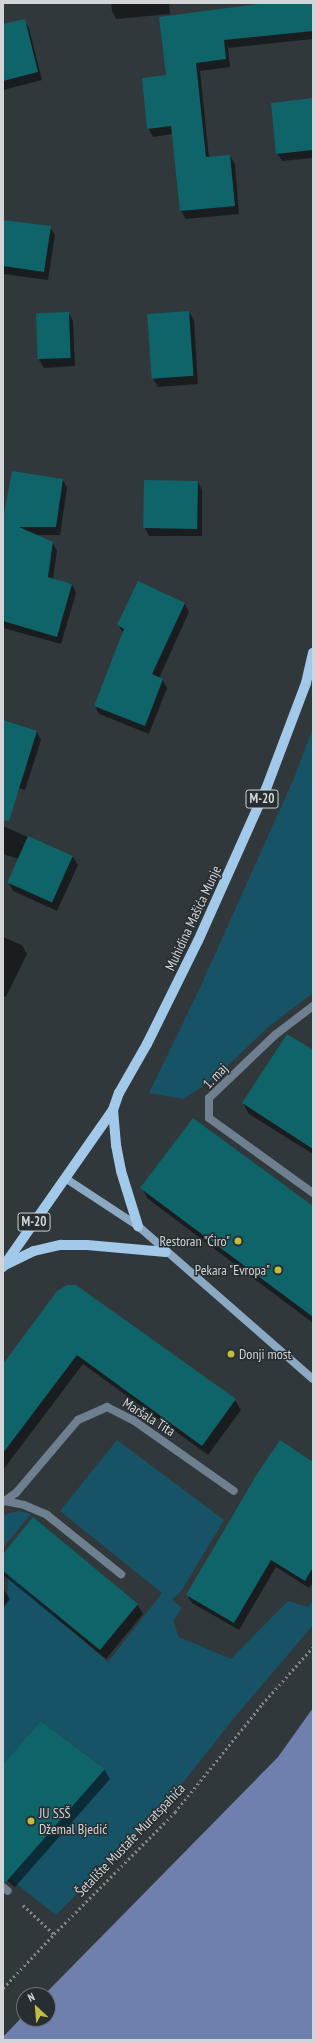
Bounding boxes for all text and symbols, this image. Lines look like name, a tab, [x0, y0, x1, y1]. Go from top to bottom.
road number: M-20	[245, 788, 279, 810]
street label: Muhidina Mašića Munje	[161, 863, 225, 973]
street label: 1. maj	[199, 1060, 231, 1092]
road number: M-20	[17, 1211, 51, 1233]
place label: Restoran "Ćiro"	[159, 1233, 230, 1249]
marker: Restoran "Ćiro"	[233, 1236, 243, 1246]
place label: Pekara "Evropa"	[194, 1262, 270, 1278]
marker: Pekara "Evropa"	[273, 1265, 283, 1275]
place label: Donji most	[239, 1346, 291, 1362]
marker: Donji most	[226, 1349, 236, 1359]
street label: Maršala Tita	[119, 1394, 179, 1440]
street label: Šetalište Mustafe Muratspahića	[72, 1780, 188, 1900]
place label: JU SSŠ Džemal Bjedić	[39, 1805, 107, 1838]
marker: JU SSŠ Džemal Bjedić	[26, 1816, 36, 1826]
north arrow	[16, 1987, 56, 2027]
text: N	[25, 1990, 37, 2005]

